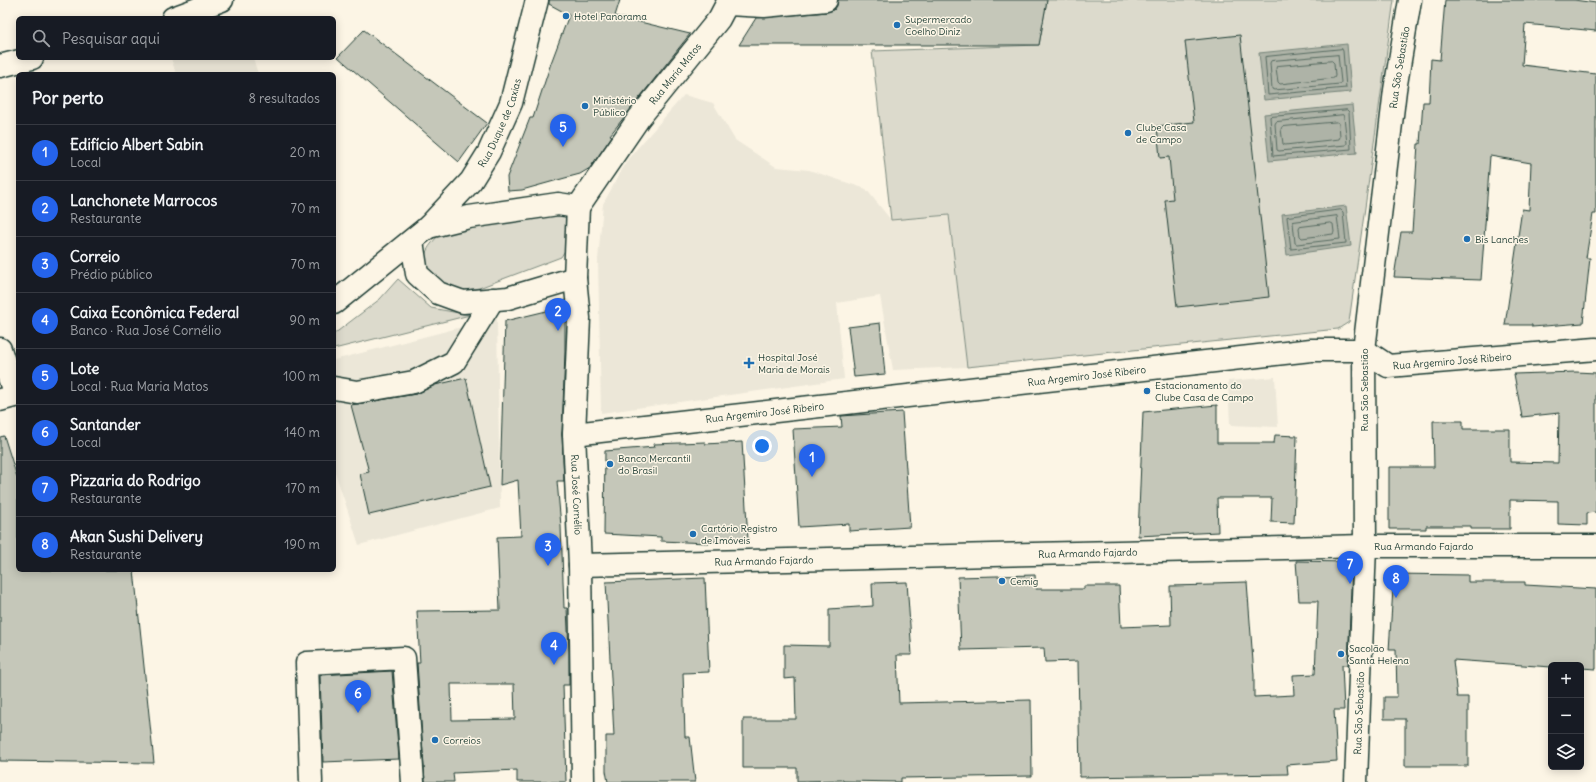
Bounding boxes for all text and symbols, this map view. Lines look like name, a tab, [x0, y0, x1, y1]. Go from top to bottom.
place label: Hotel Panorama	[574, 10, 647, 23]
marker: Hotel Panorama	[561, 11, 571, 21]
place label: Supermercado Coelho Diniz	[905, 13, 972, 38]
search box	[16, 16, 336, 60]
marker: Supermercado Coelho Diniz	[892, 20, 902, 30]
street label: Rua São Sebastião	[1386, 25, 1412, 109]
icon: search	[30, 27, 52, 49]
text: Pesquisar aqui	[62, 29, 160, 48]
street label: Rua Maria Matos	[646, 40, 704, 107]
street label: Rua Duque de Caxias	[475, 77, 524, 170]
text: Por perto	[32, 87, 103, 109]
text: 8 resultados	[248, 90, 320, 107]
place label: Ministério Público	[593, 94, 637, 119]
marker: Ministério Público	[580, 101, 590, 111]
pin: 5	[550, 114, 576, 147]
place label: Clube Casa de Campo	[1136, 121, 1187, 146]
marker: Clube Casa de Campo	[1123, 128, 1133, 138]
text: Edifício Albert Sabin	[70, 135, 203, 154]
text: 1	[42, 144, 48, 161]
text: 20 m	[290, 144, 320, 161]
text: Local	[70, 154, 101, 171]
text: Lanchonete Marrocos	[70, 191, 217, 210]
text: 2	[41, 200, 49, 217]
text: 70 m	[291, 200, 320, 217]
text: Restaurante	[70, 210, 142, 227]
place label: Bis Lanches	[1475, 233, 1529, 246]
marker: Bis Lanches	[1462, 234, 1472, 244]
text: Correio	[70, 247, 120, 266]
text: 3	[41, 256, 49, 273]
text: 70 m	[291, 256, 320, 273]
text: Prédio público	[70, 266, 153, 283]
pin: 2	[545, 298, 571, 331]
text: Caixa Econômica Federal	[70, 303, 239, 322]
text: 4	[41, 312, 49, 329]
text: 90 m	[289, 312, 320, 329]
text: Banco · Rua José Cornélio	[70, 322, 221, 339]
street label: Rua São Sebastião	[1358, 348, 1371, 432]
street label: Rua Argemiro José Ribeiro	[1392, 349, 1512, 372]
place label: Hospital José Maria de Morais	[758, 351, 830, 376]
marker: Hospital José Maria de Morais	[743, 357, 755, 369]
text: Lote	[70, 359, 99, 378]
street label: Rua Argemiro José Ribeiro	[1027, 362, 1147, 389]
text: 5	[41, 368, 49, 385]
text: 100 m	[283, 368, 320, 385]
text: Local · Rua Maria Matos	[70, 378, 208, 395]
place label: Estacionamento do Clube Casa de Campo	[1155, 379, 1254, 404]
marker: Estacionamento do Clube Casa de Campo	[1142, 386, 1152, 396]
street label: Rua Argemiro José Ribeiro	[705, 399, 825, 425]
text: Santander	[70, 415, 141, 434]
text: 6	[41, 424, 49, 441]
text: 140 m	[284, 424, 320, 441]
text: Local	[70, 434, 101, 451]
your location	[752, 436, 772, 456]
pin: 1	[799, 444, 825, 477]
place label: Banco Mercantil do Brasil	[618, 452, 691, 477]
street label: Rua José Cornélio	[568, 454, 585, 536]
marker: Banco Mercantil do Brasil	[605, 459, 615, 469]
text: Pizzaria do Rodrigo	[70, 471, 201, 490]
text: 7	[42, 480, 48, 497]
text: 170 m	[285, 480, 320, 497]
text: Restaurante	[70, 490, 142, 507]
place label: Cartório Registro de Imóveis	[701, 522, 778, 547]
text: Akan Sushi Delivery	[70, 527, 203, 546]
marker: Cartório Registro de Imóveis	[688, 529, 698, 539]
pin: 3	[535, 533, 561, 566]
text: 8	[41, 536, 49, 553]
text: 190 m	[284, 536, 320, 553]
street label: Rua Armando Fajardo	[1374, 540, 1474, 553]
street label: Rua Armando Fajardo	[1038, 545, 1138, 560]
text: Restaurante	[70, 546, 142, 563]
pin: 7	[1337, 551, 1363, 584]
street label: Rua Armando Fajardo	[714, 553, 814, 568]
pin: 8	[1383, 565, 1409, 598]
place label: Cemig	[1010, 575, 1038, 588]
marker: Cemig	[997, 576, 1007, 586]
pin: 4	[541, 632, 567, 665]
place label: Sacolão Santa Helena	[1349, 642, 1409, 667]
marker: Sacolão Santa Helena	[1336, 649, 1346, 659]
map controls	[1548, 662, 1584, 770]
button: +	[1548, 662, 1584, 698]
street label: Rua São Sebastião	[1351, 671, 1367, 755]
pin: 6	[345, 680, 371, 713]
button: −	[1548, 698, 1584, 734]
place label: Correios	[443, 734, 481, 747]
button: layers	[1548, 734, 1584, 770]
marker: Correios	[430, 735, 440, 745]

